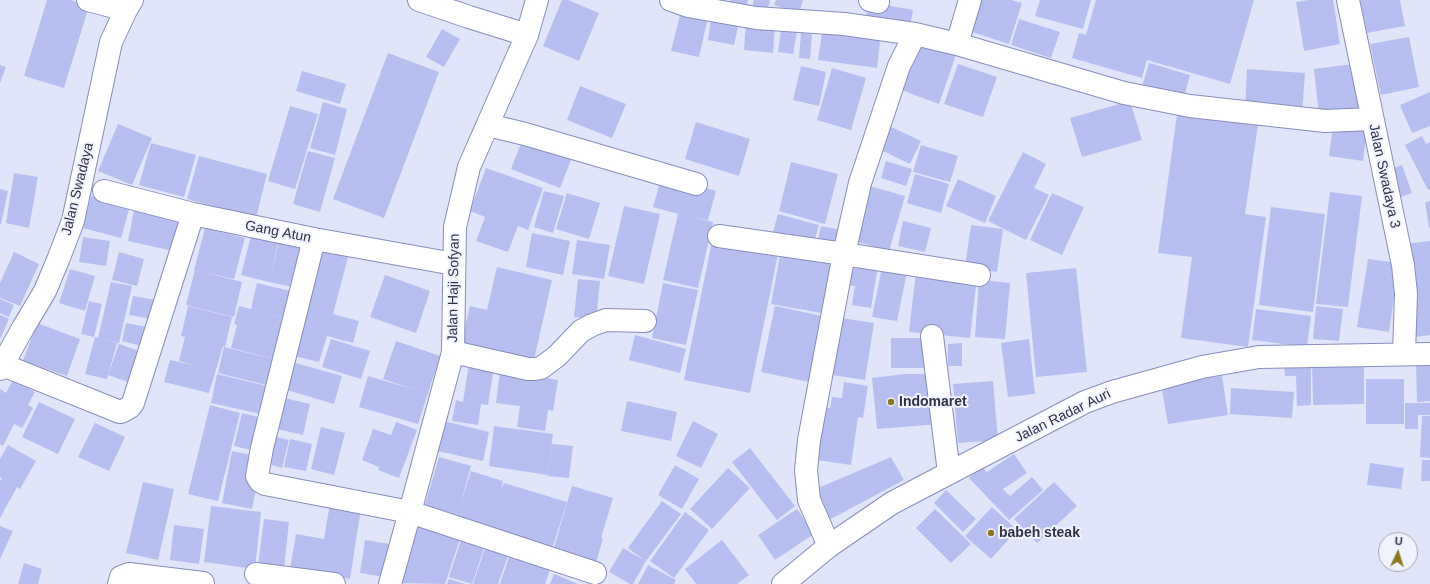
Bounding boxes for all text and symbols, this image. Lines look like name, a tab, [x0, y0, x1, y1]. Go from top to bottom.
street label: Jalan Swadaya 3	[1365, 122, 1403, 230]
street label: Jalan Swadaya	[58, 141, 98, 237]
street label: Gang Atun	[244, 217, 312, 247]
street label: Jalan Haji Sofyan	[445, 233, 463, 343]
street label: Jalan Radar Auri	[1012, 386, 1114, 446]
place label: Indomaret	[899, 394, 967, 410]
marker: Indomaret	[886, 397, 896, 407]
place label: babeh steak	[999, 525, 1080, 541]
marker: babeh steak	[986, 528, 996, 538]
north arrow	[1378, 532, 1418, 572]
text: U	[1394, 535, 1403, 547]

